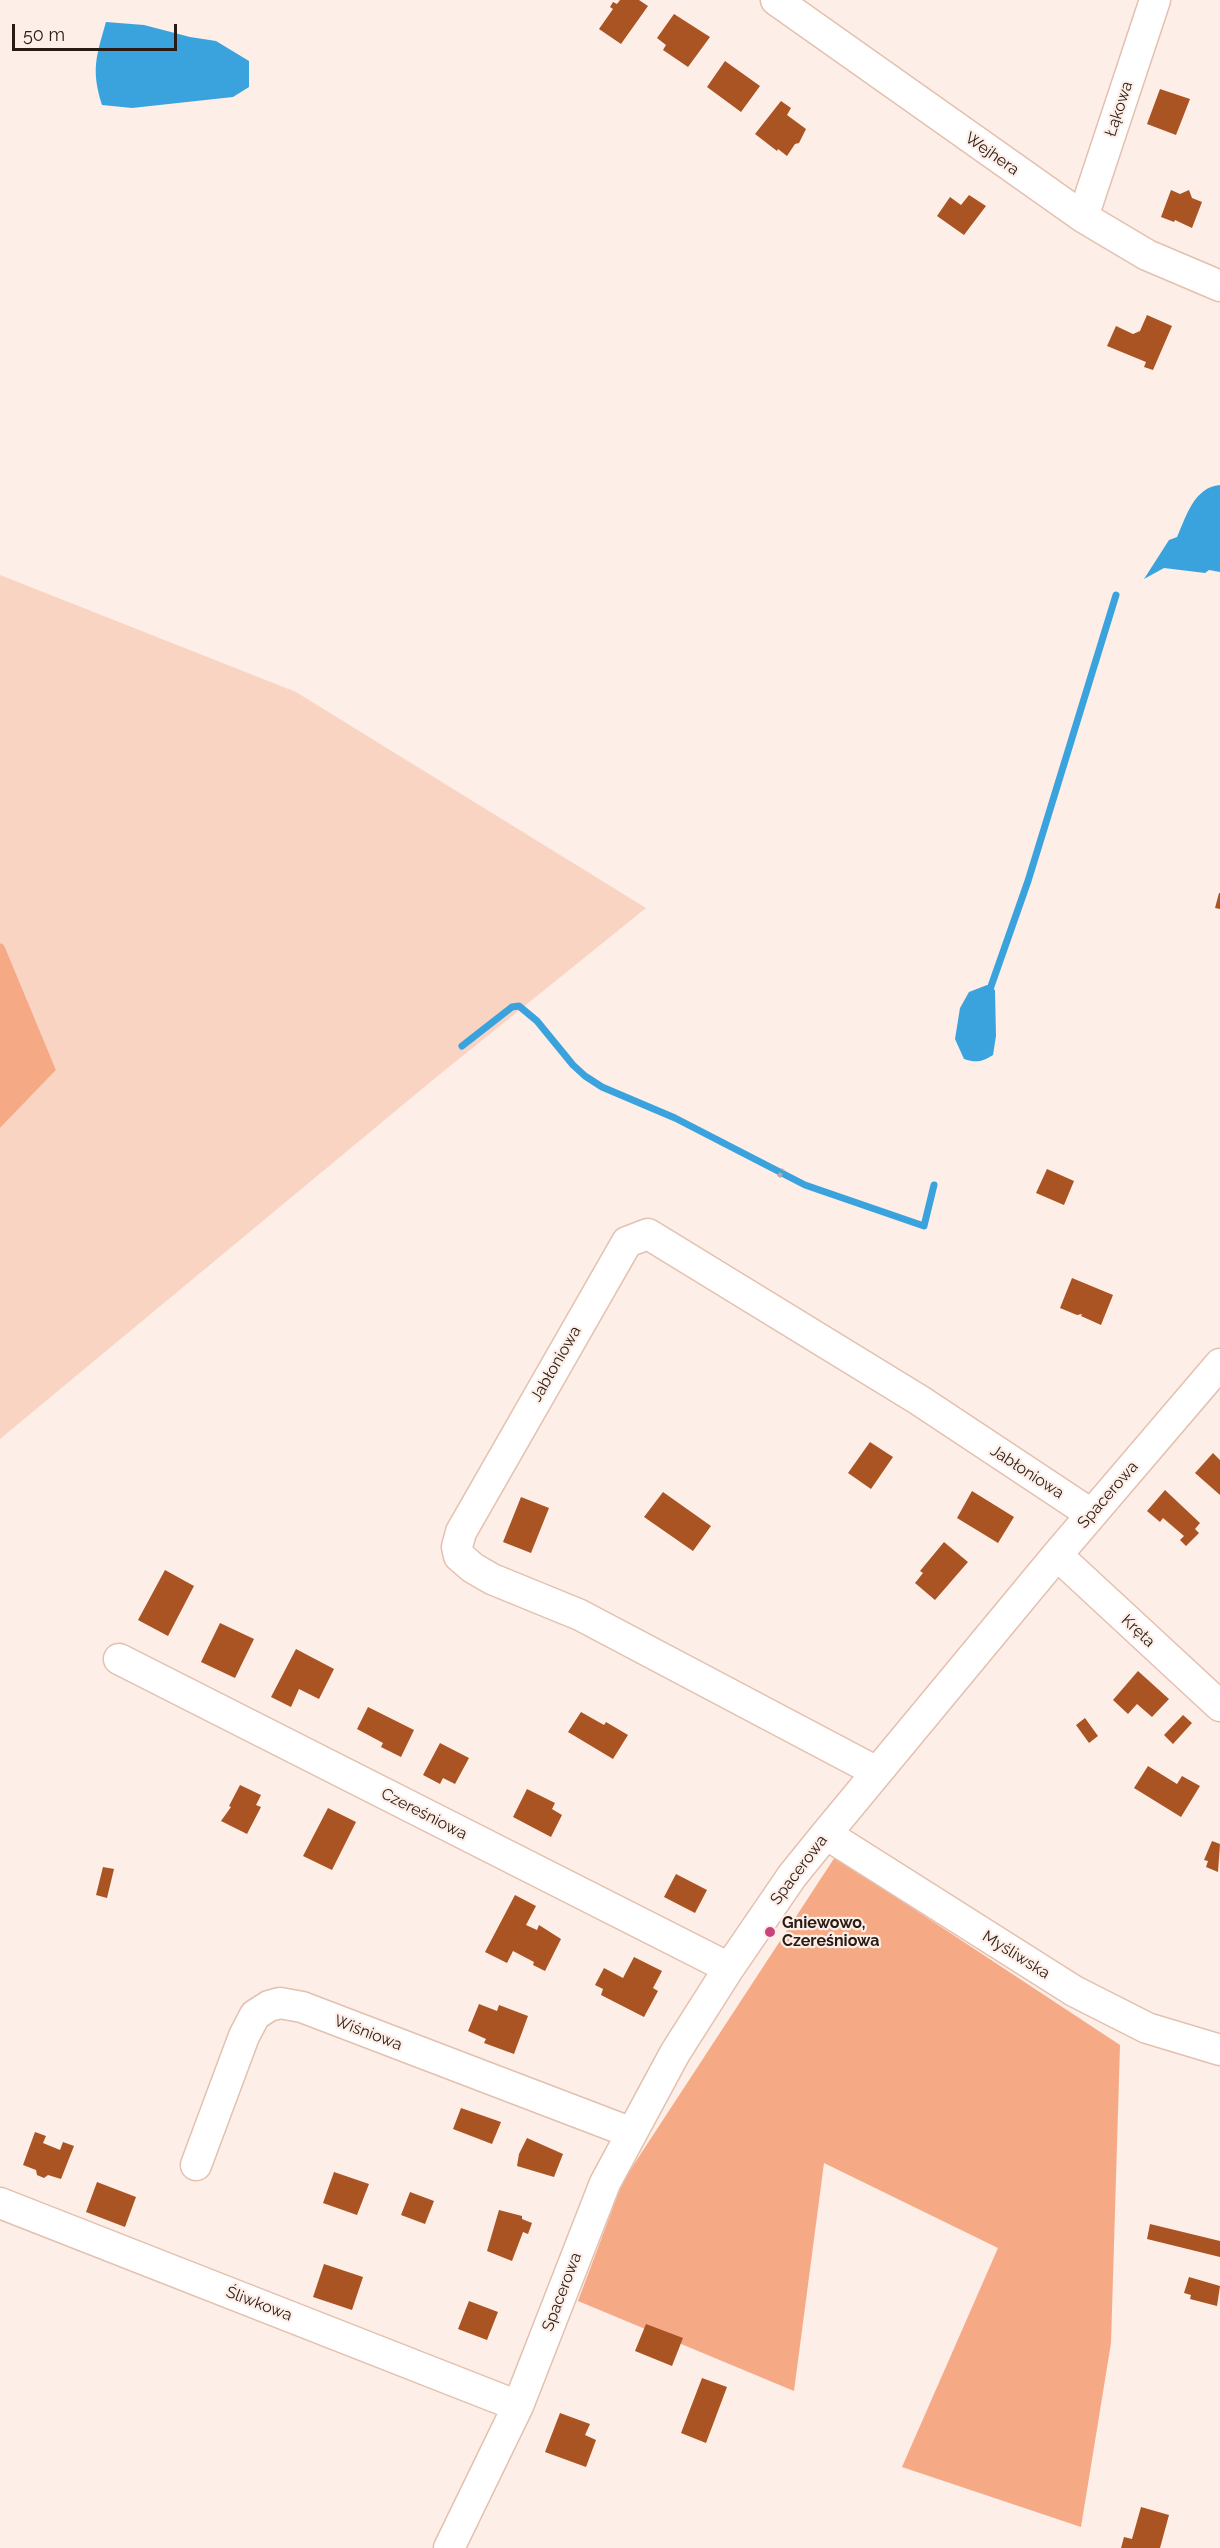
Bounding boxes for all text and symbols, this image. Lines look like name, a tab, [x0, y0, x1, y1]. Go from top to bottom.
scale bar	[15, 12, 180, 50]
text: 50 m	[23, 24, 65, 45]
street label: Łąkowa	[1101, 79, 1137, 139]
street label: Wejhera	[961, 128, 1023, 180]
street label: Jabłoniowa	[527, 1323, 585, 1405]
street label: Jabłoniowa	[987, 1441, 1067, 1503]
street label: Spacerowa	[1074, 1458, 1142, 1532]
street label: Kręta	[1117, 1611, 1159, 1651]
street label: Czereśniowa	[378, 1784, 470, 1844]
street label: Spacerowa	[767, 1831, 831, 1909]
place label: Gniewowo, Czereśniowa	[782, 1913, 879, 1951]
marker: Gniewowo, Czereśniowa	[763, 1925, 777, 1939]
street label: Myśliwska	[979, 1927, 1053, 1983]
street label: Wiśniowa	[331, 2011, 405, 2055]
street label: Spacerowa	[538, 2250, 586, 2334]
street label: Śliwkowa	[223, 2283, 295, 2325]

